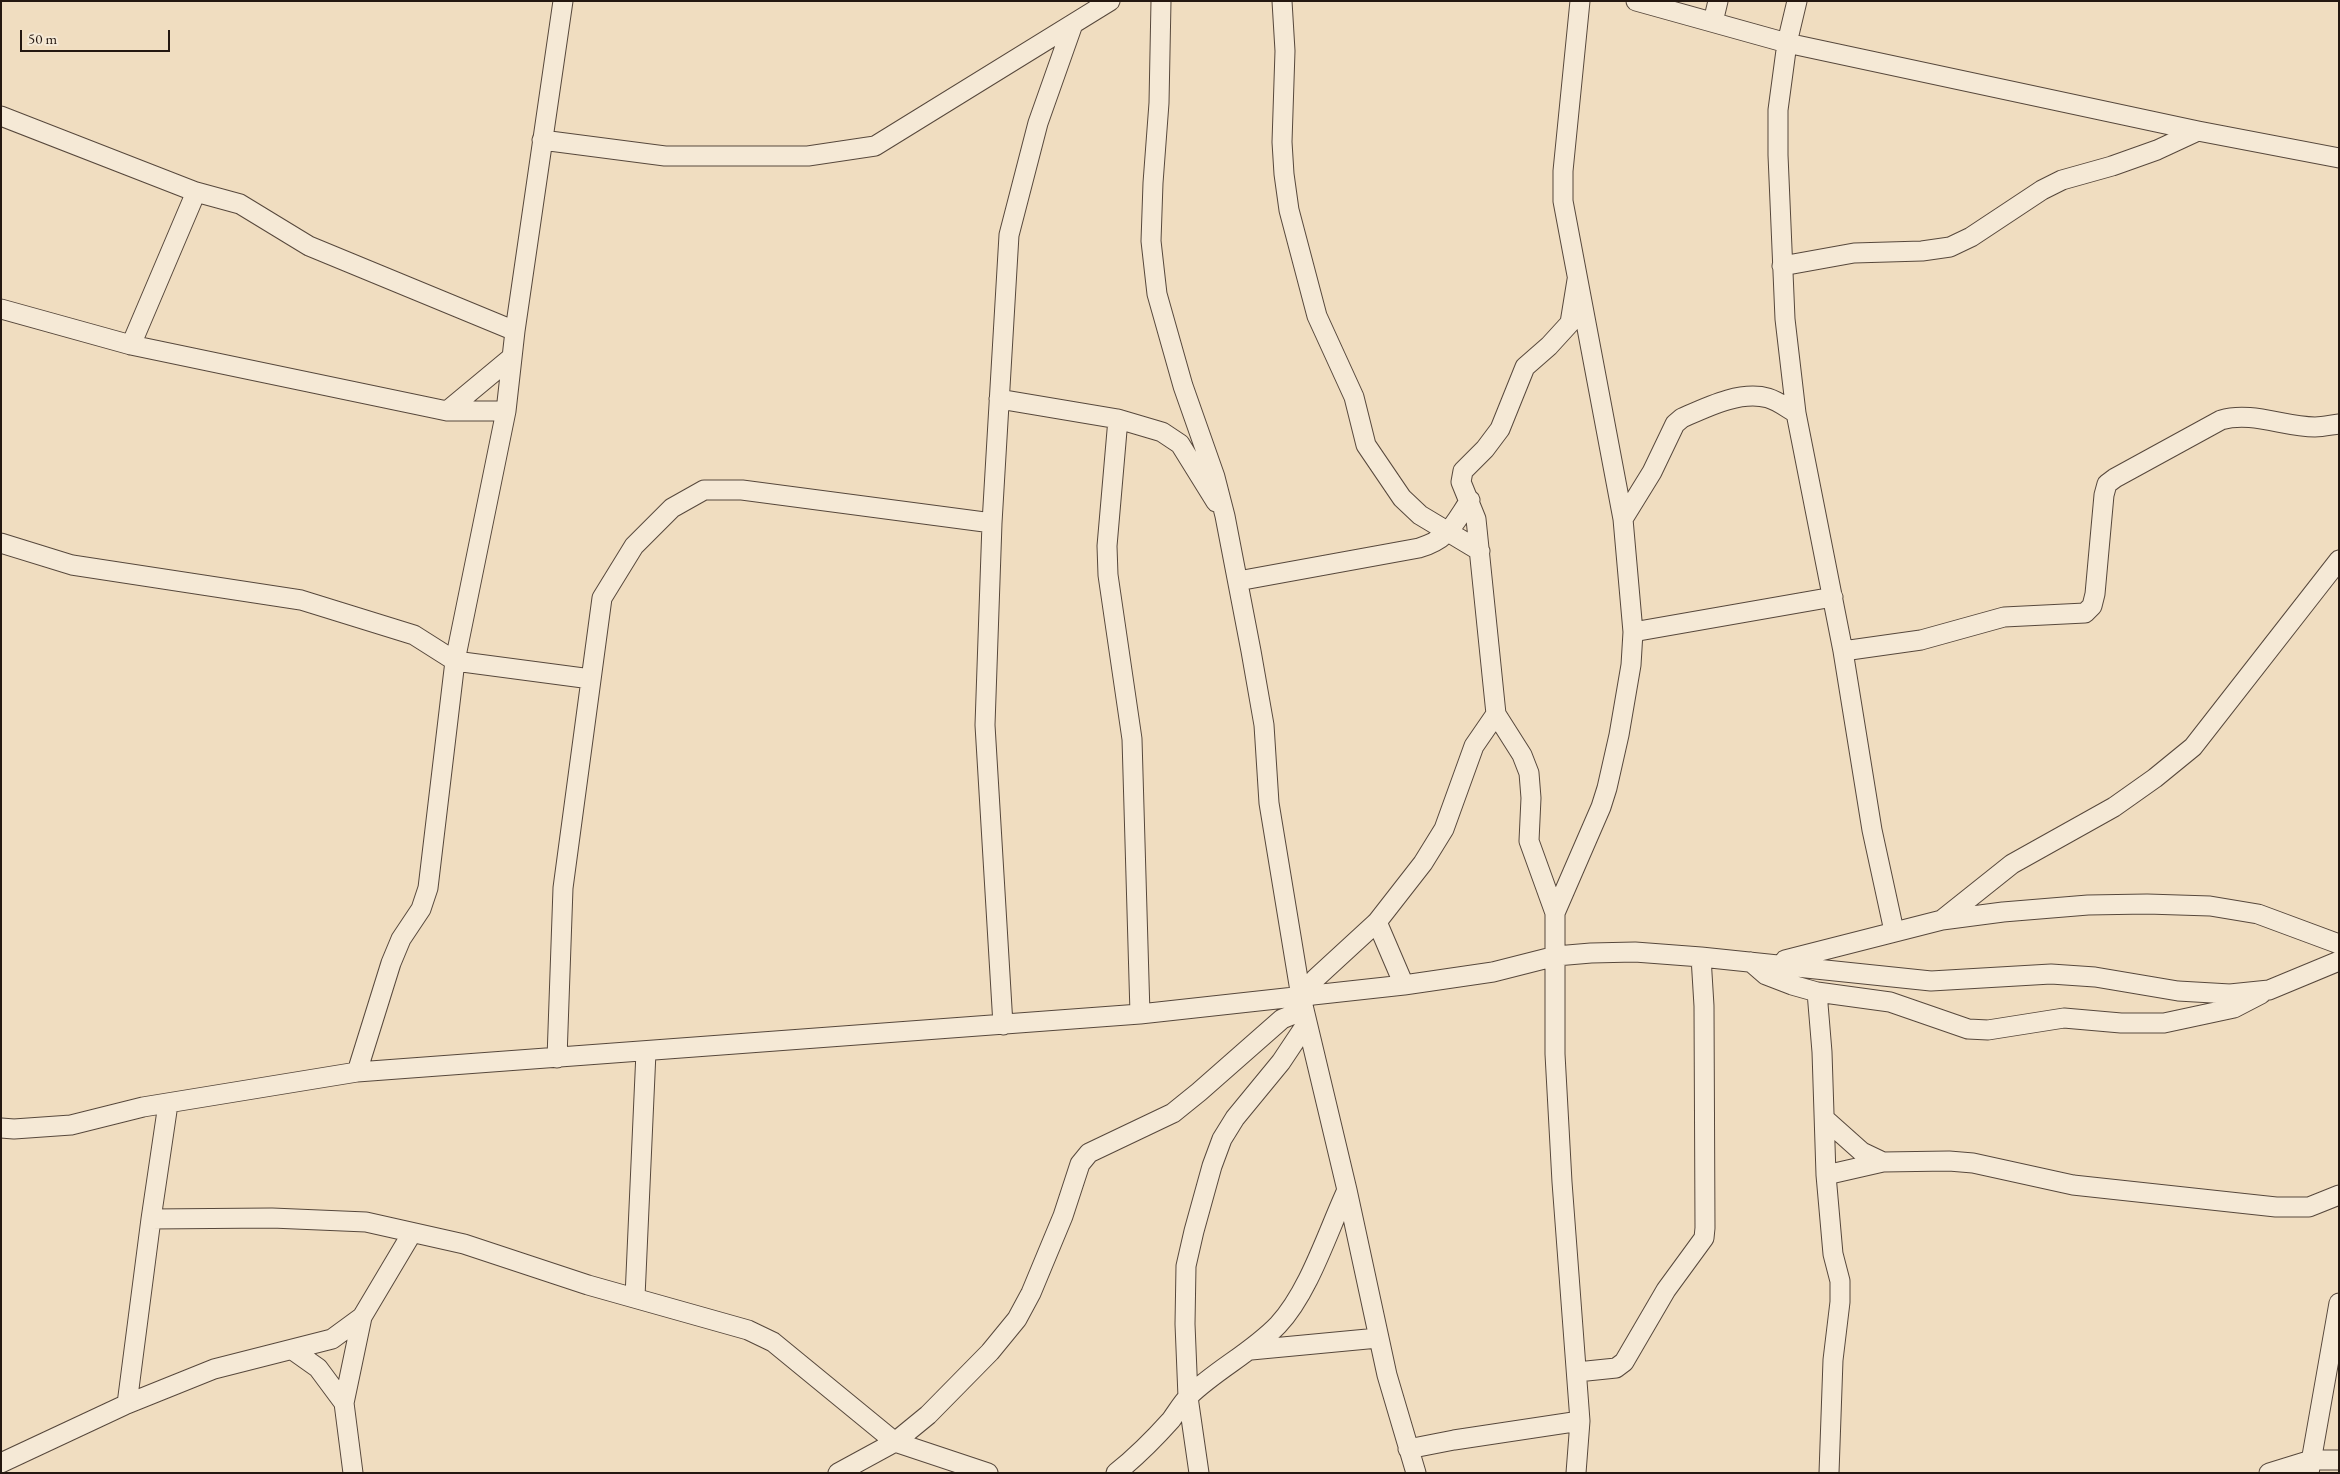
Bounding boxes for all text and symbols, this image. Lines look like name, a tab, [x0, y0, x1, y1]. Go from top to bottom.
scale bar	[22, 20, 172, 52]
text: 50 m	[28, 29, 57, 48]

